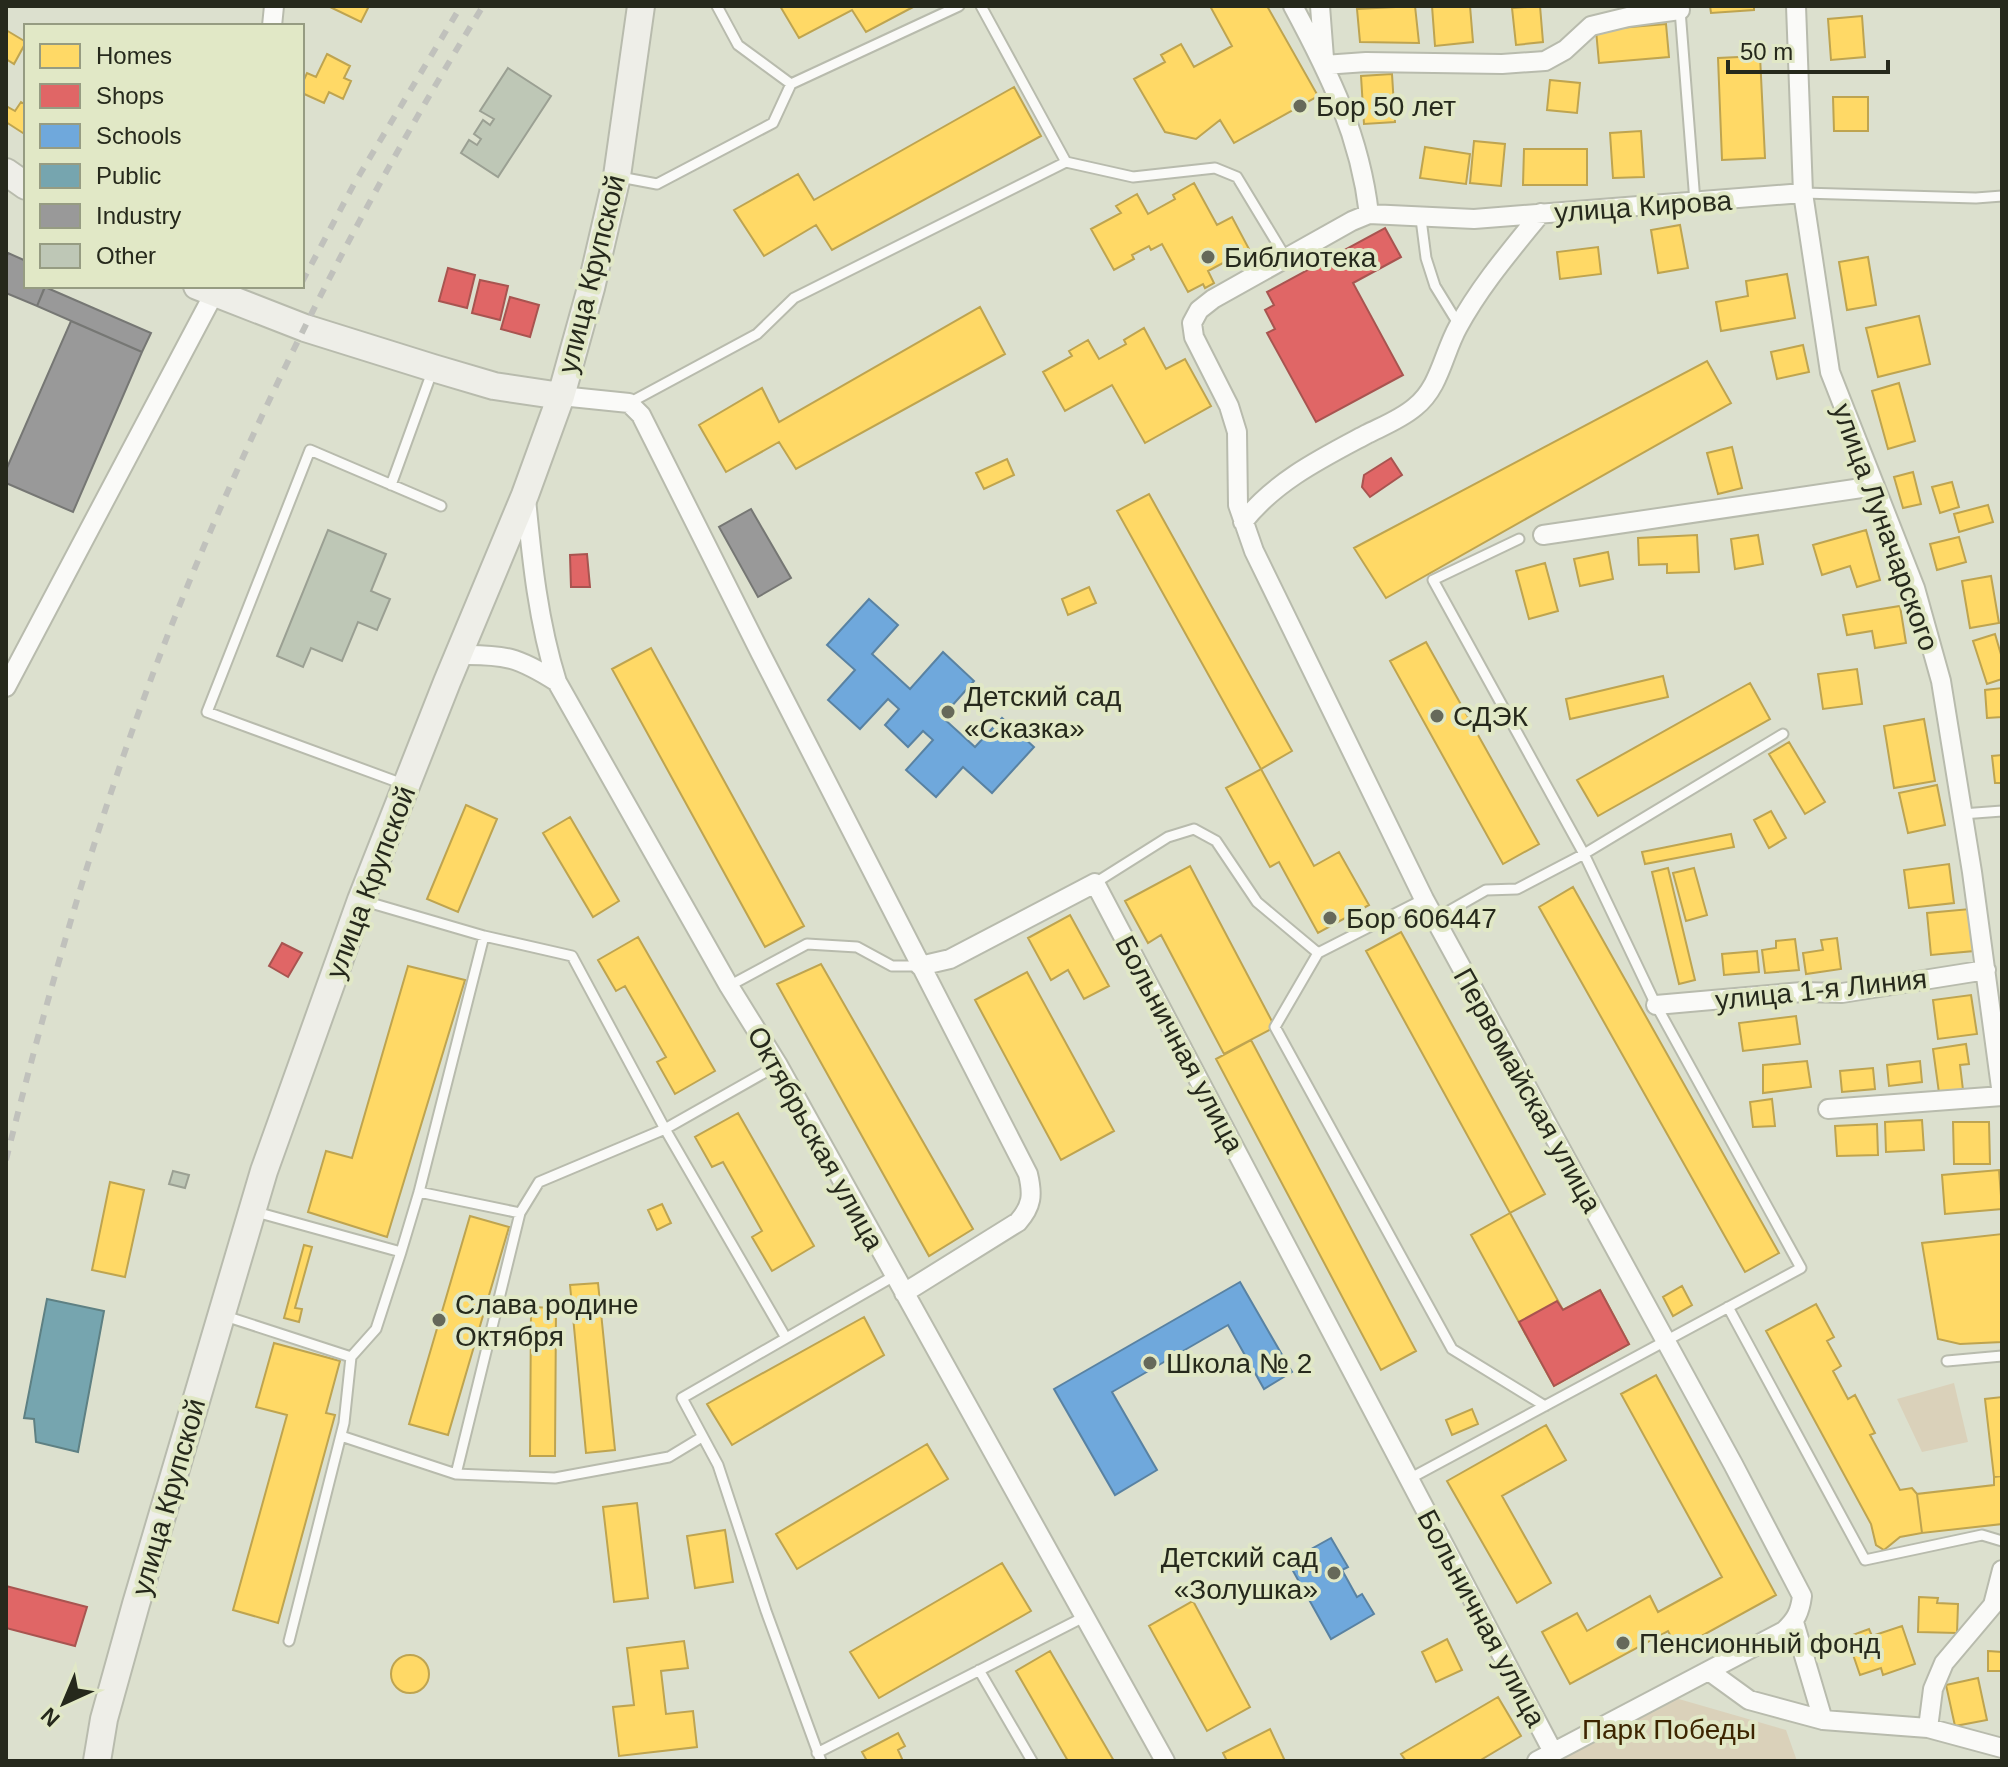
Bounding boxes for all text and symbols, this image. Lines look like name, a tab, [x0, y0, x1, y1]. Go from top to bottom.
legend	[24, 24, 304, 288]
scale bar	[1728, 24, 1888, 74]
text: 50 m	[1740, 38, 1793, 65]
text: Homes	[96, 42, 172, 69]
text: Shops	[96, 82, 164, 109]
place label: Бор 50 лет	[1316, 91, 1456, 122]
marker: Бор 50 лет	[1291, 97, 1309, 115]
text: Schools	[96, 122, 181, 149]
text: Public	[96, 162, 161, 189]
street label: улица Крупской	[552, 172, 631, 376]
street label: улица Кирова	[1553, 185, 1733, 228]
text: Industry	[96, 202, 181, 229]
text: Other	[96, 242, 156, 269]
place label: Библиотека	[1224, 242, 1377, 273]
marker: Библиотека	[1199, 248, 1217, 266]
street label: улица Луначарского	[1826, 399, 1945, 655]
place label: Детский сад «Сказка»	[964, 681, 1121, 744]
place label: СДЭК	[1453, 701, 1529, 732]
marker: Детский сад «Сказка»	[939, 703, 957, 721]
marker: СДЭК	[1428, 707, 1446, 725]
street label: улица Крупской	[320, 782, 421, 983]
place label: Бор 606447	[1346, 903, 1497, 934]
marker: Бор 606447	[1321, 909, 1339, 927]
street label: Больничная улица	[1109, 931, 1250, 1158]
street label: Первомайская улица	[1448, 963, 1608, 1218]
street label: улица 1-я Линия	[1714, 963, 1929, 1016]
street label: Октябрьская улица	[741, 1021, 890, 1256]
place label: Слава родине Октября	[455, 1289, 639, 1352]
marker: Слава родине Октября	[430, 1311, 448, 1329]
place label: Школа № 2	[1166, 1348, 1312, 1379]
marker: Школа № 2	[1141, 1354, 1159, 1372]
street label: улица Крупской	[126, 1395, 211, 1599]
street label: Больничная улица	[1411, 1505, 1552, 1732]
place label: Детский сад «Золушка»	[1161, 1542, 1318, 1605]
marker: Детский сад «Золушка»	[1325, 1564, 1343, 1582]
place label: Пенсионный фонд	[1639, 1628, 1880, 1659]
marker: Пенсионный фонд	[1614, 1634, 1632, 1652]
north arrow	[24, 1663, 104, 1743]
text: N	[36, 1703, 65, 1732]
park label: Парк Победы	[1582, 1714, 1756, 1745]

